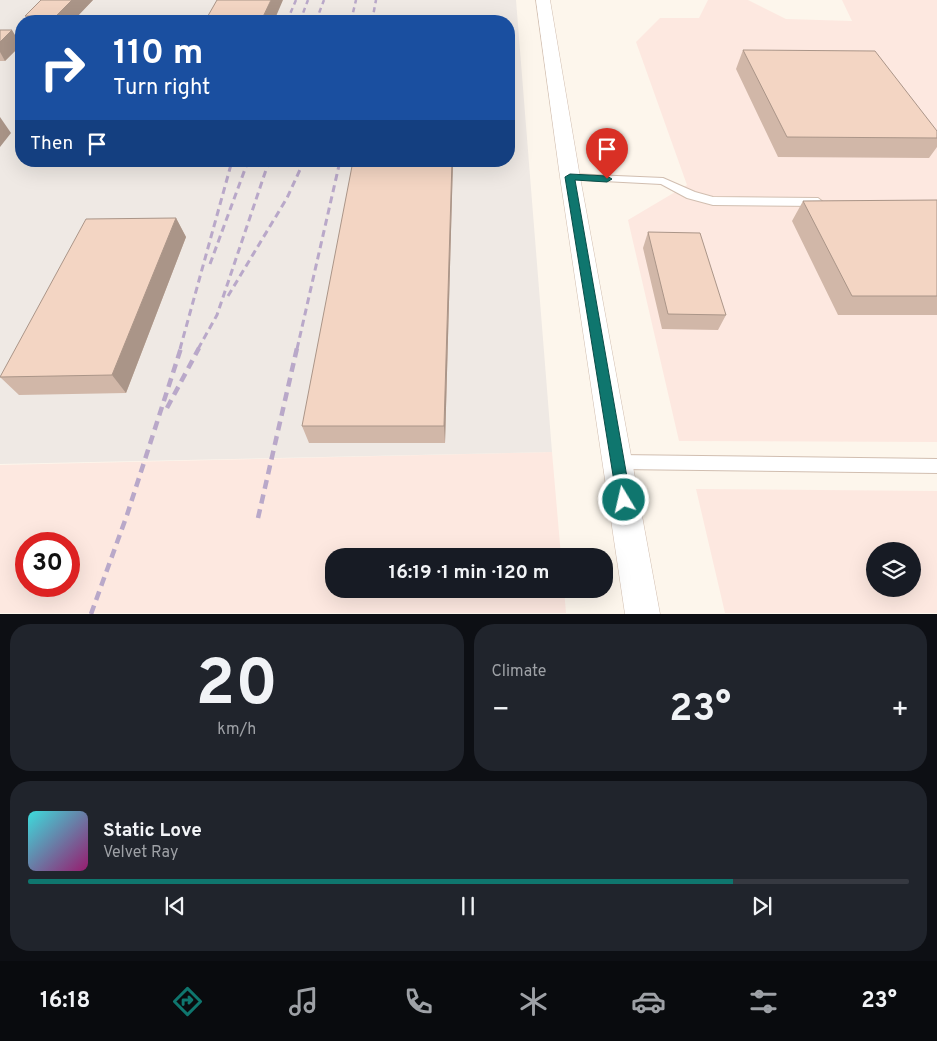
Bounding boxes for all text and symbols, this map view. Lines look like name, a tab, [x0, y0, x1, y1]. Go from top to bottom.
text: 110 m	[113, 32, 203, 76]
icon: right	[30, 35, 95, 100]
text: Turn right	[113, 75, 210, 102]
pin	[586, 128, 628, 179]
icon: arrive	[83, 130, 111, 158]
text: Then	[30, 132, 73, 156]
icon: arrive	[593, 135, 621, 163]
position arrow	[597, 473, 649, 525]
speed limit sign: 30	[15, 532, 80, 597]
map controls	[866, 542, 921, 597]
button: layers	[866, 542, 921, 597]
text: 16:19 · 1 min · 120 m	[389, 561, 549, 585]
text: 20	[196, 646, 278, 728]
text: Climate	[492, 662, 546, 682]
text: 23°	[669, 686, 731, 735]
text: −	[492, 693, 510, 729]
text: +	[891, 693, 909, 729]
text: km/h	[217, 720, 256, 740]
text: Static Love	[103, 819, 202, 843]
text: Velvet Ray	[103, 843, 178, 863]
icon: previous	[161, 892, 189, 920]
icon: pause	[454, 892, 482, 920]
icon: next	[748, 892, 776, 920]
icon: directions	[170, 984, 205, 1019]
icon: music	[286, 984, 321, 1019]
icon: phone	[401, 984, 436, 1019]
icon: climate	[516, 984, 551, 1019]
icon: car	[631, 984, 666, 1019]
icon: filters	[746, 984, 781, 1019]
text: 16:18	[40, 988, 90, 1015]
text: 23°	[861, 988, 897, 1015]

